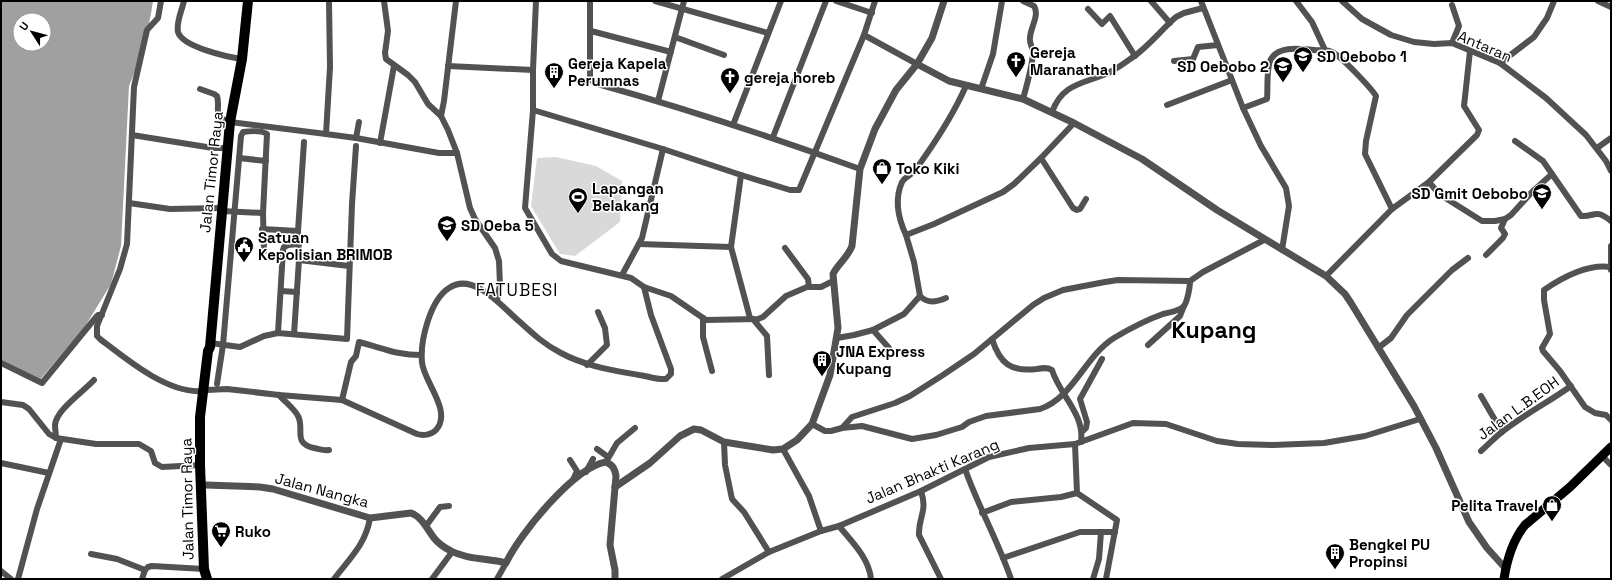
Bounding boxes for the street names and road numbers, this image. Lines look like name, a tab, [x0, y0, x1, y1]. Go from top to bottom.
street label: Antaran	[1455, 26, 1515, 66]
street label: Jalan Timor Raya	[195, 110, 227, 234]
street label: Jalan L.B.EOH	[1473, 372, 1563, 444]
street label: Jalan Bhakti Karang	[862, 434, 1002, 508]
street label: Jalan Timor Raya	[176, 438, 198, 560]
street label: Jalan Nangka	[273, 468, 371, 512]

